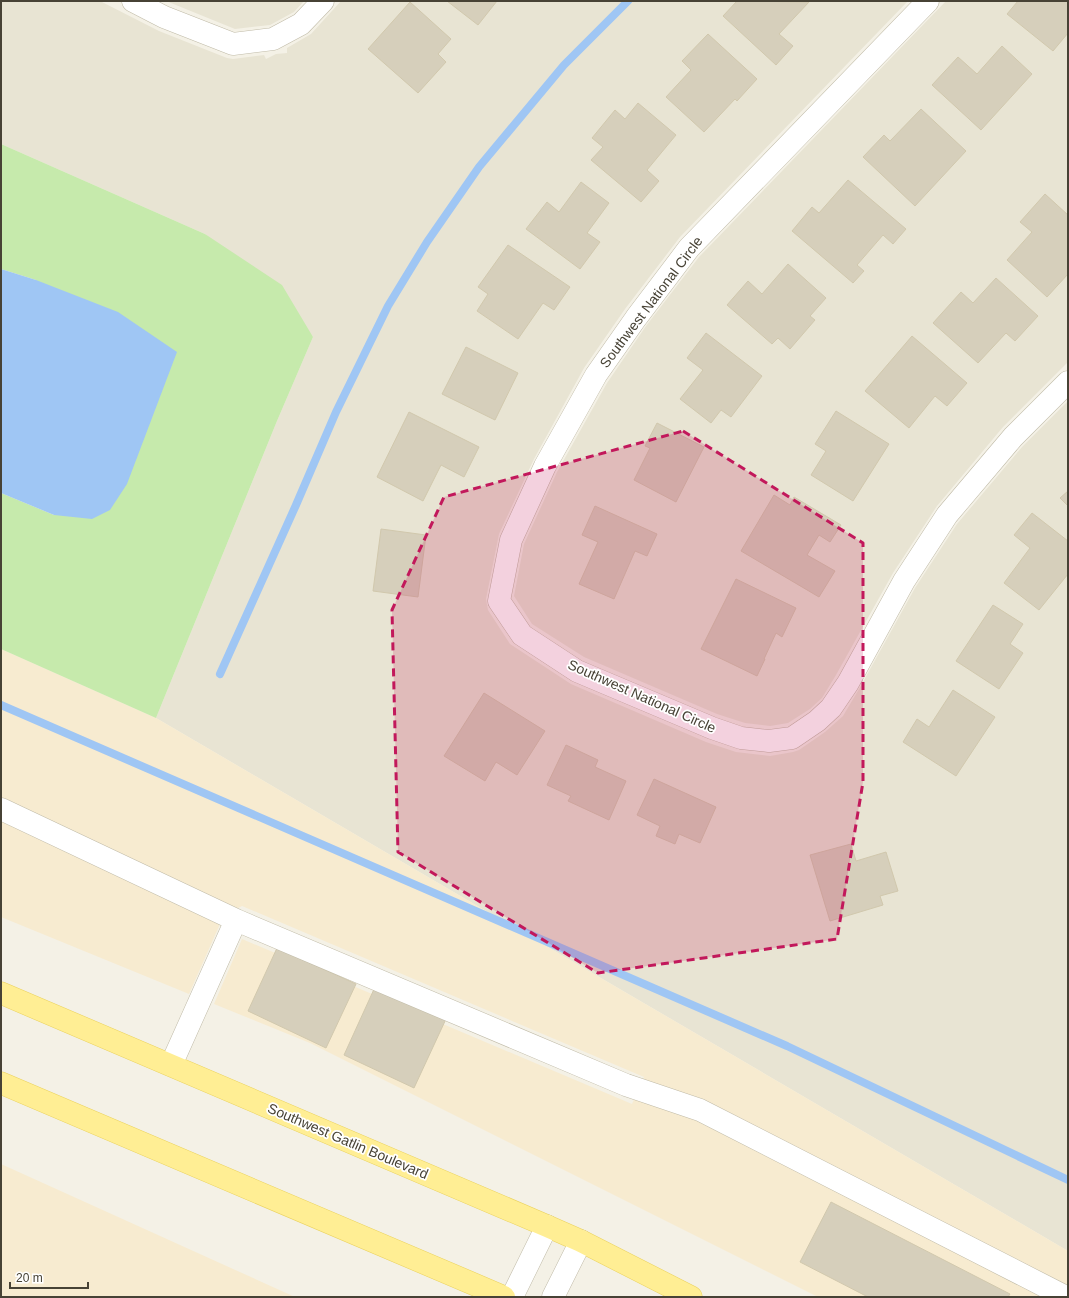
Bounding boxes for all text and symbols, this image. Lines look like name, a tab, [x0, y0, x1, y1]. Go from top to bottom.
street label: Southwest National Circle	[596, 233, 706, 371]
street label: Southwest National Circle	[566, 656, 719, 736]
street label: Southwest Gatlin Boulevard	[265, 1100, 431, 1182]
scale bar	[10, 1264, 88, 1290]
text: 20 m	[16, 1271, 43, 1285]

